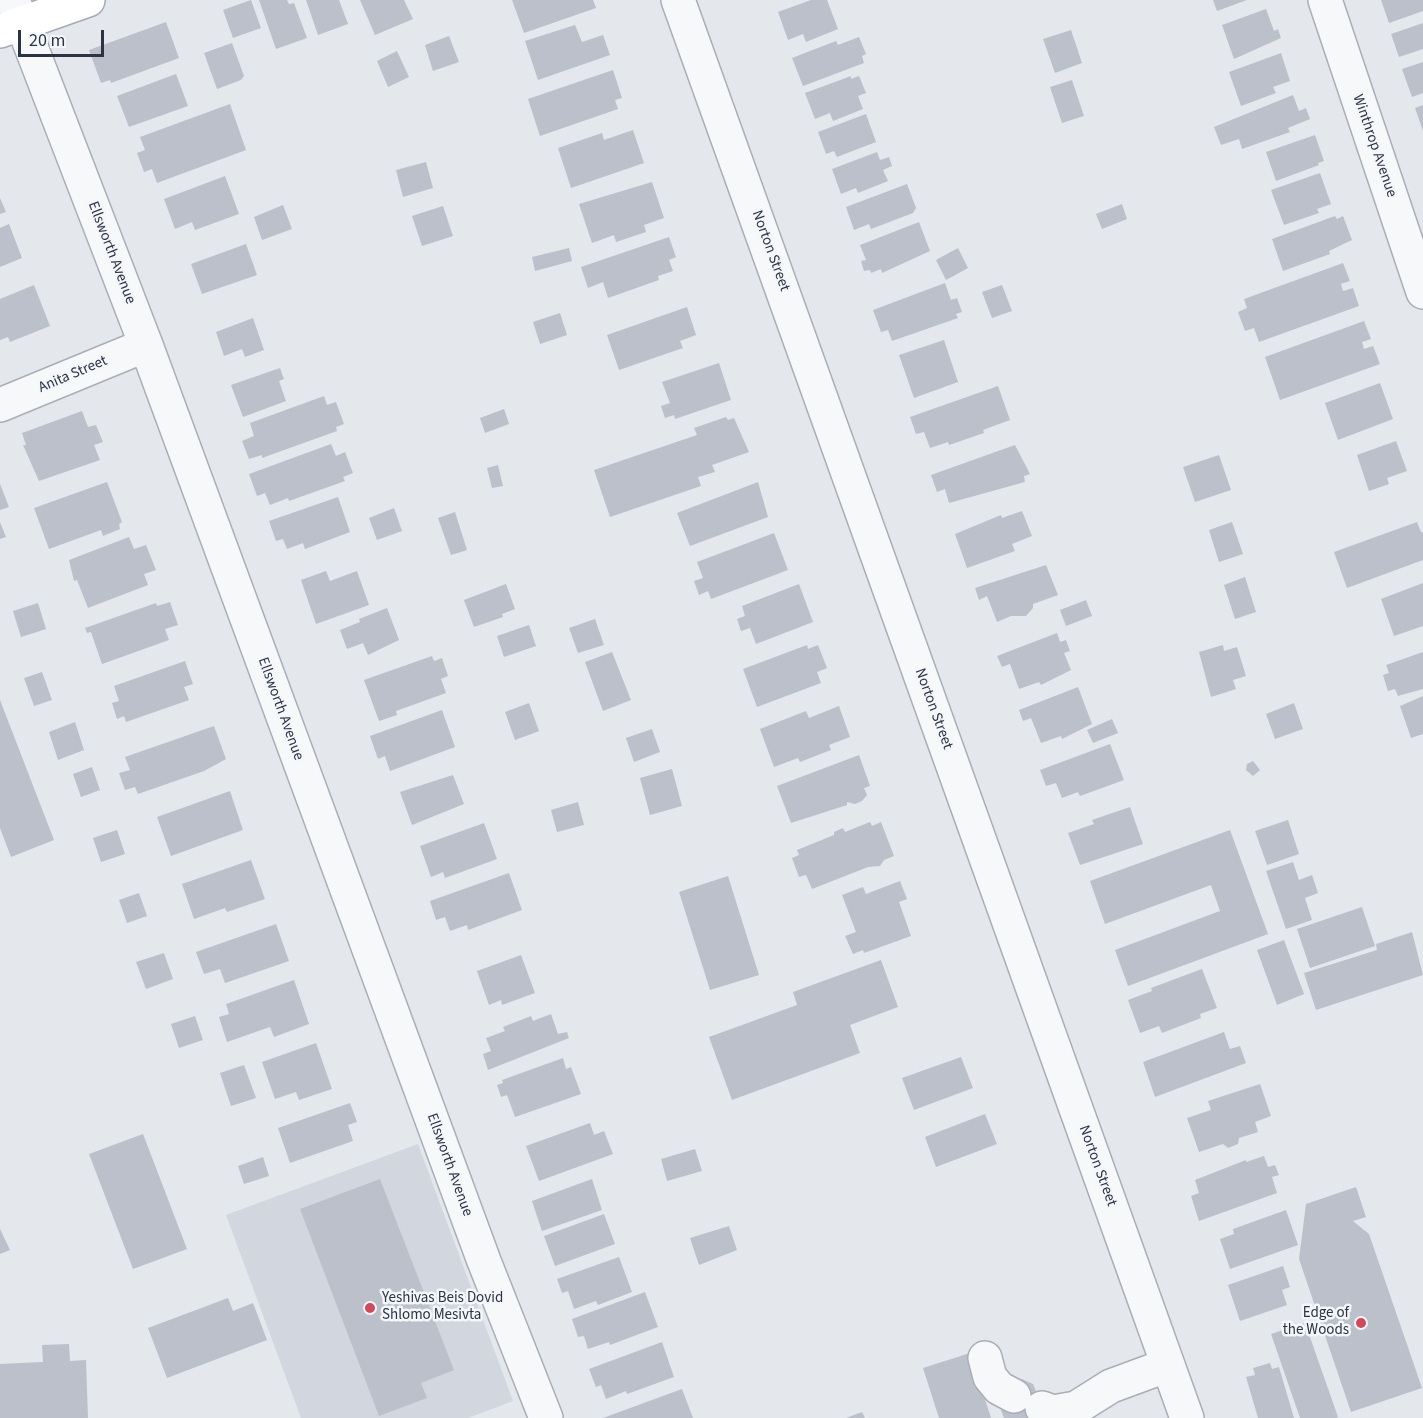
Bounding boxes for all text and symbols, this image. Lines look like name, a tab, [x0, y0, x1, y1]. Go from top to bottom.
scale bar	[21, 18, 106, 56]
text: 20 m	[29, 28, 65, 53]
street label: Winthrop Avenue	[1348, 92, 1400, 200]
street label: Ellsworth Avenue	[83, 199, 139, 307]
street label: Norton Street	[747, 208, 793, 294]
street label: Anita Street	[36, 352, 110, 398]
street label: Ellsworth Avenue	[253, 655, 307, 763]
street label: Norton Street	[910, 666, 956, 752]
street label: Ellsworth Avenue	[422, 1111, 476, 1219]
street label: Norton Street	[1074, 1123, 1120, 1209]
place label: Yeshivas Beis Dovid Shlomo Mesivta	[382, 1290, 503, 1325]
marker: Yeshivas Beis Dovid Shlomo Mesivta	[363, 1301, 377, 1315]
place label: Edge of the Woods	[1283, 1305, 1349, 1340]
marker: Edge of the Woods	[1354, 1316, 1368, 1330]

